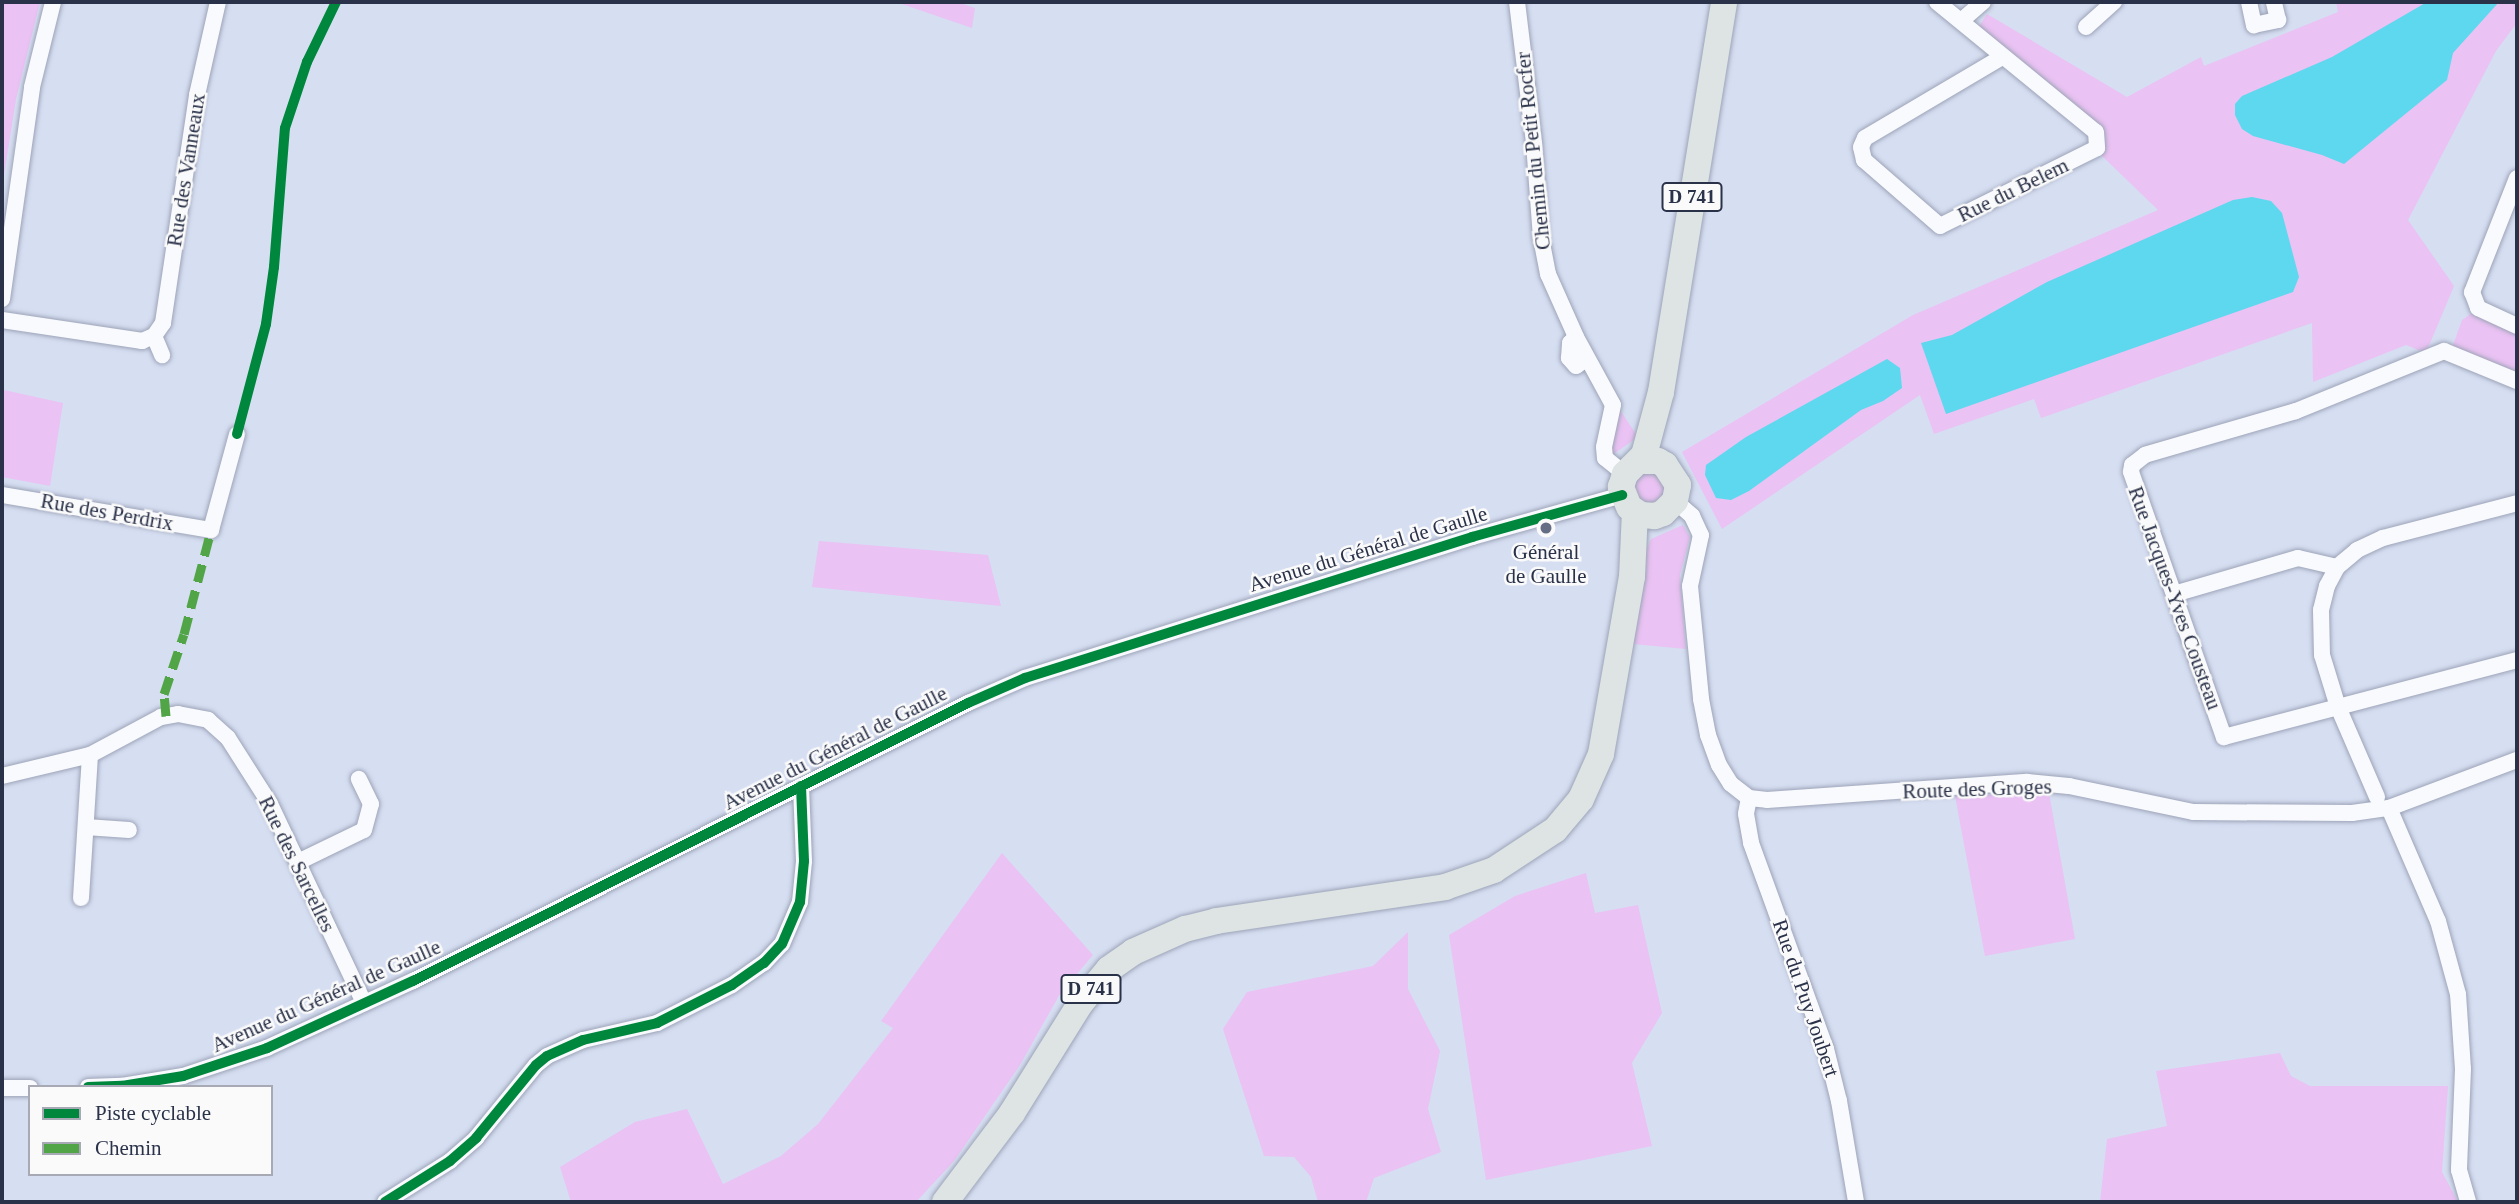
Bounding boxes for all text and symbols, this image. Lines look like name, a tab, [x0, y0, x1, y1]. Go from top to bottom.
street label: Chemin du Petit Rocfer	[1510, 51, 1556, 251]
street label: Rue des Vanneaux	[161, 91, 211, 249]
street label: Rue du Belem	[1953, 152, 2073, 228]
road number: D 741	[1660, 182, 1724, 212]
street label: Rue Jacques-Yves Cousteau	[2123, 483, 2227, 713]
street label: Rue des Perdrix	[39, 488, 175, 536]
street label: Avenue du Général de Gaulle	[1246, 501, 1490, 597]
marker: Général de Gaulle	[1538, 520, 1554, 536]
place label: Général de Gaulle	[1505, 539, 1587, 589]
street label: Avenue du Général de Gaulle	[719, 680, 951, 816]
street label: Route des Groges	[1902, 774, 2052, 804]
street label: Rue des Sarcelles	[253, 792, 341, 936]
street label: Rue du Puy Joubert	[1767, 916, 1845, 1080]
street label: Avenue du Général de Gaulle	[208, 934, 444, 1058]
road number: D 741	[1060, 973, 1122, 1004]
legend	[28, 1085, 273, 1176]
text: Piste cyclable	[95, 1101, 211, 1125]
text: Chemin	[95, 1136, 162, 1160]

